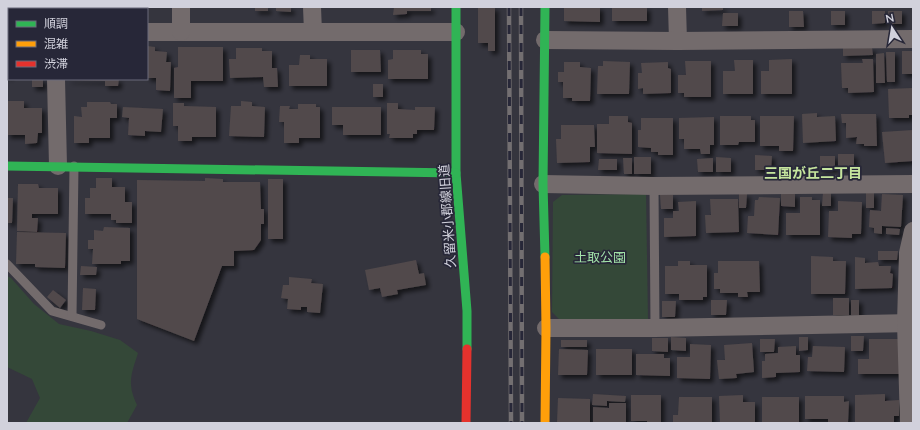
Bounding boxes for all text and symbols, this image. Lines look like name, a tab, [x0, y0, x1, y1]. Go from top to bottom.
legend	[8, 8, 148, 80]
north arrow	[872, 8, 912, 48]
text: N	[884, 10, 895, 25]
text: 順調	[44, 16, 68, 31]
text: 混雑	[44, 36, 68, 51]
text: 渋滞	[44, 56, 68, 71]
street label: 久留米小郡線旧道	[435, 164, 459, 268]
district label: 三国が丘二丁目	[764, 164, 862, 181]
park label: 土取公園	[574, 249, 626, 265]

